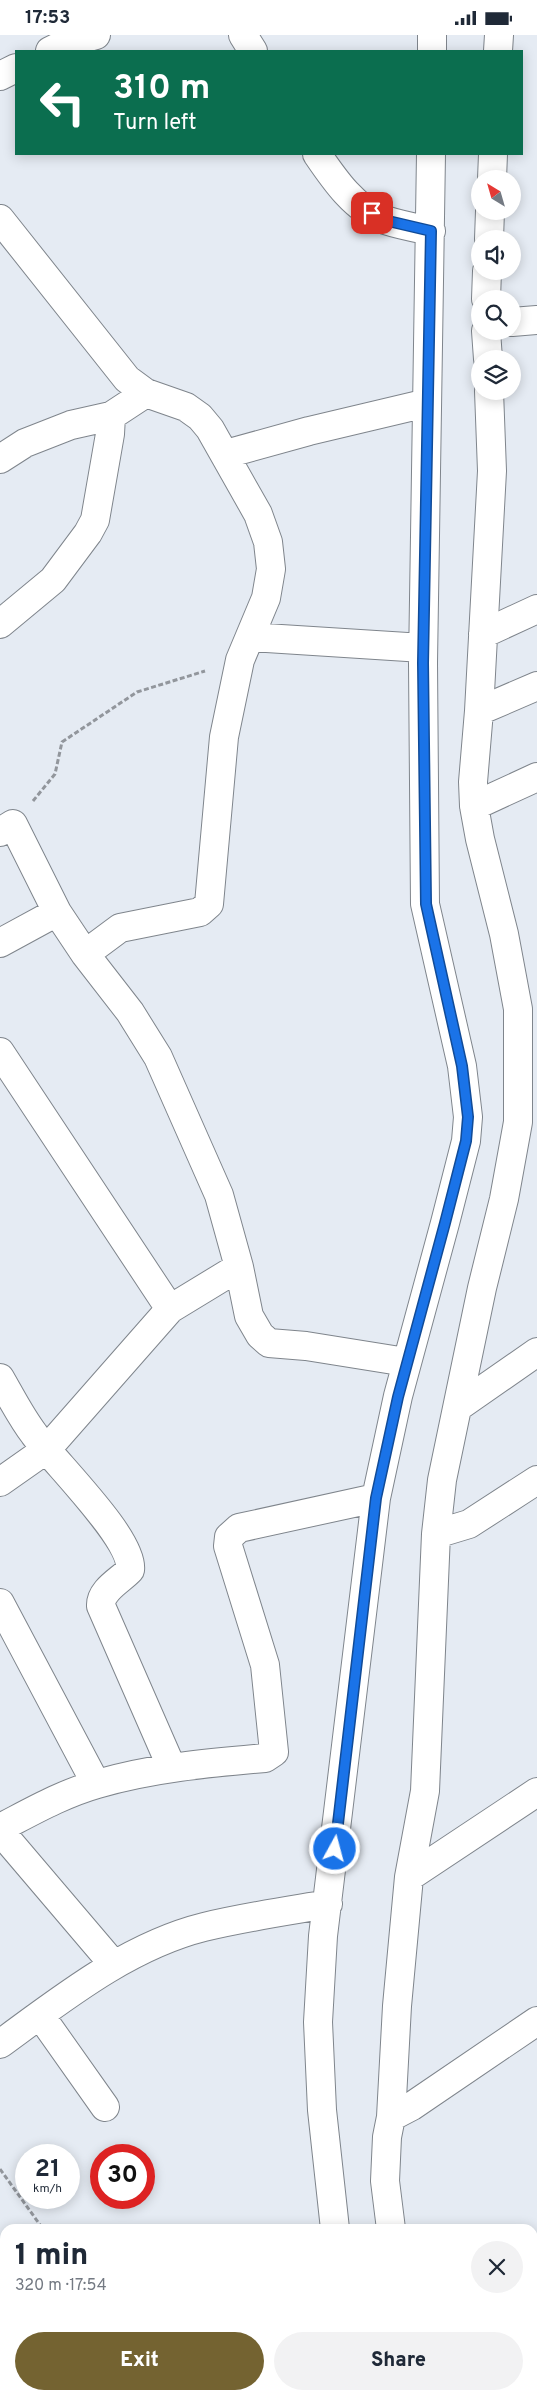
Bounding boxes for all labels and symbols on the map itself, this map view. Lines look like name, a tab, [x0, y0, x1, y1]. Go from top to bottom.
north arrow	[471, 170, 521, 220]
pin	[351, 192, 393, 234]
position arrow	[308, 1822, 360, 1874]
speed limit sign: 30	[90, 2144, 155, 2209]

